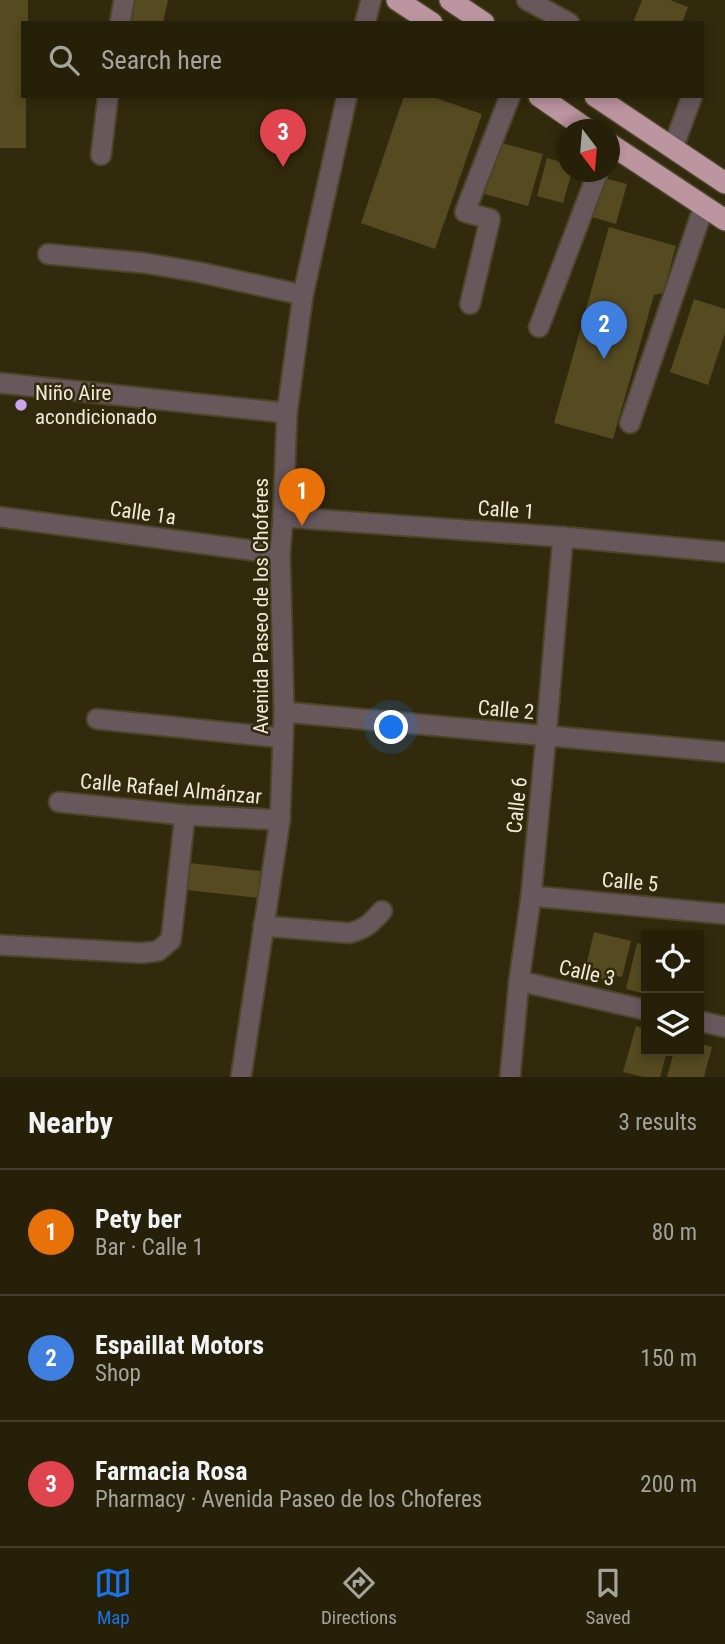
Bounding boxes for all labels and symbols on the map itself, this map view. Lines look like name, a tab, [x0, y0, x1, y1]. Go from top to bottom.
pin: 3	[260, 109, 306, 167]
north arrow	[557, 119, 620, 182]
pin: 2	[581, 301, 627, 359]
place label: Niño Aire acondicionado	[35, 381, 157, 429]
marker: Niño Aire acondicionado	[13, 397, 29, 413]
pin: 1	[279, 468, 325, 526]
street label: Avenida Paseo de los Choferes	[249, 478, 273, 734]
street label: Calle 1a	[108, 496, 178, 530]
street label: Calle 1	[477, 496, 535, 524]
street label: Calle 2	[477, 696, 535, 724]
your location	[374, 710, 408, 744]
street label: Calle Rafael Almánzar	[79, 769, 263, 809]
street label: Calle 6	[502, 776, 532, 834]
street label: Calle 5	[601, 868, 659, 896]
street label: Calle 3	[557, 955, 617, 991]

